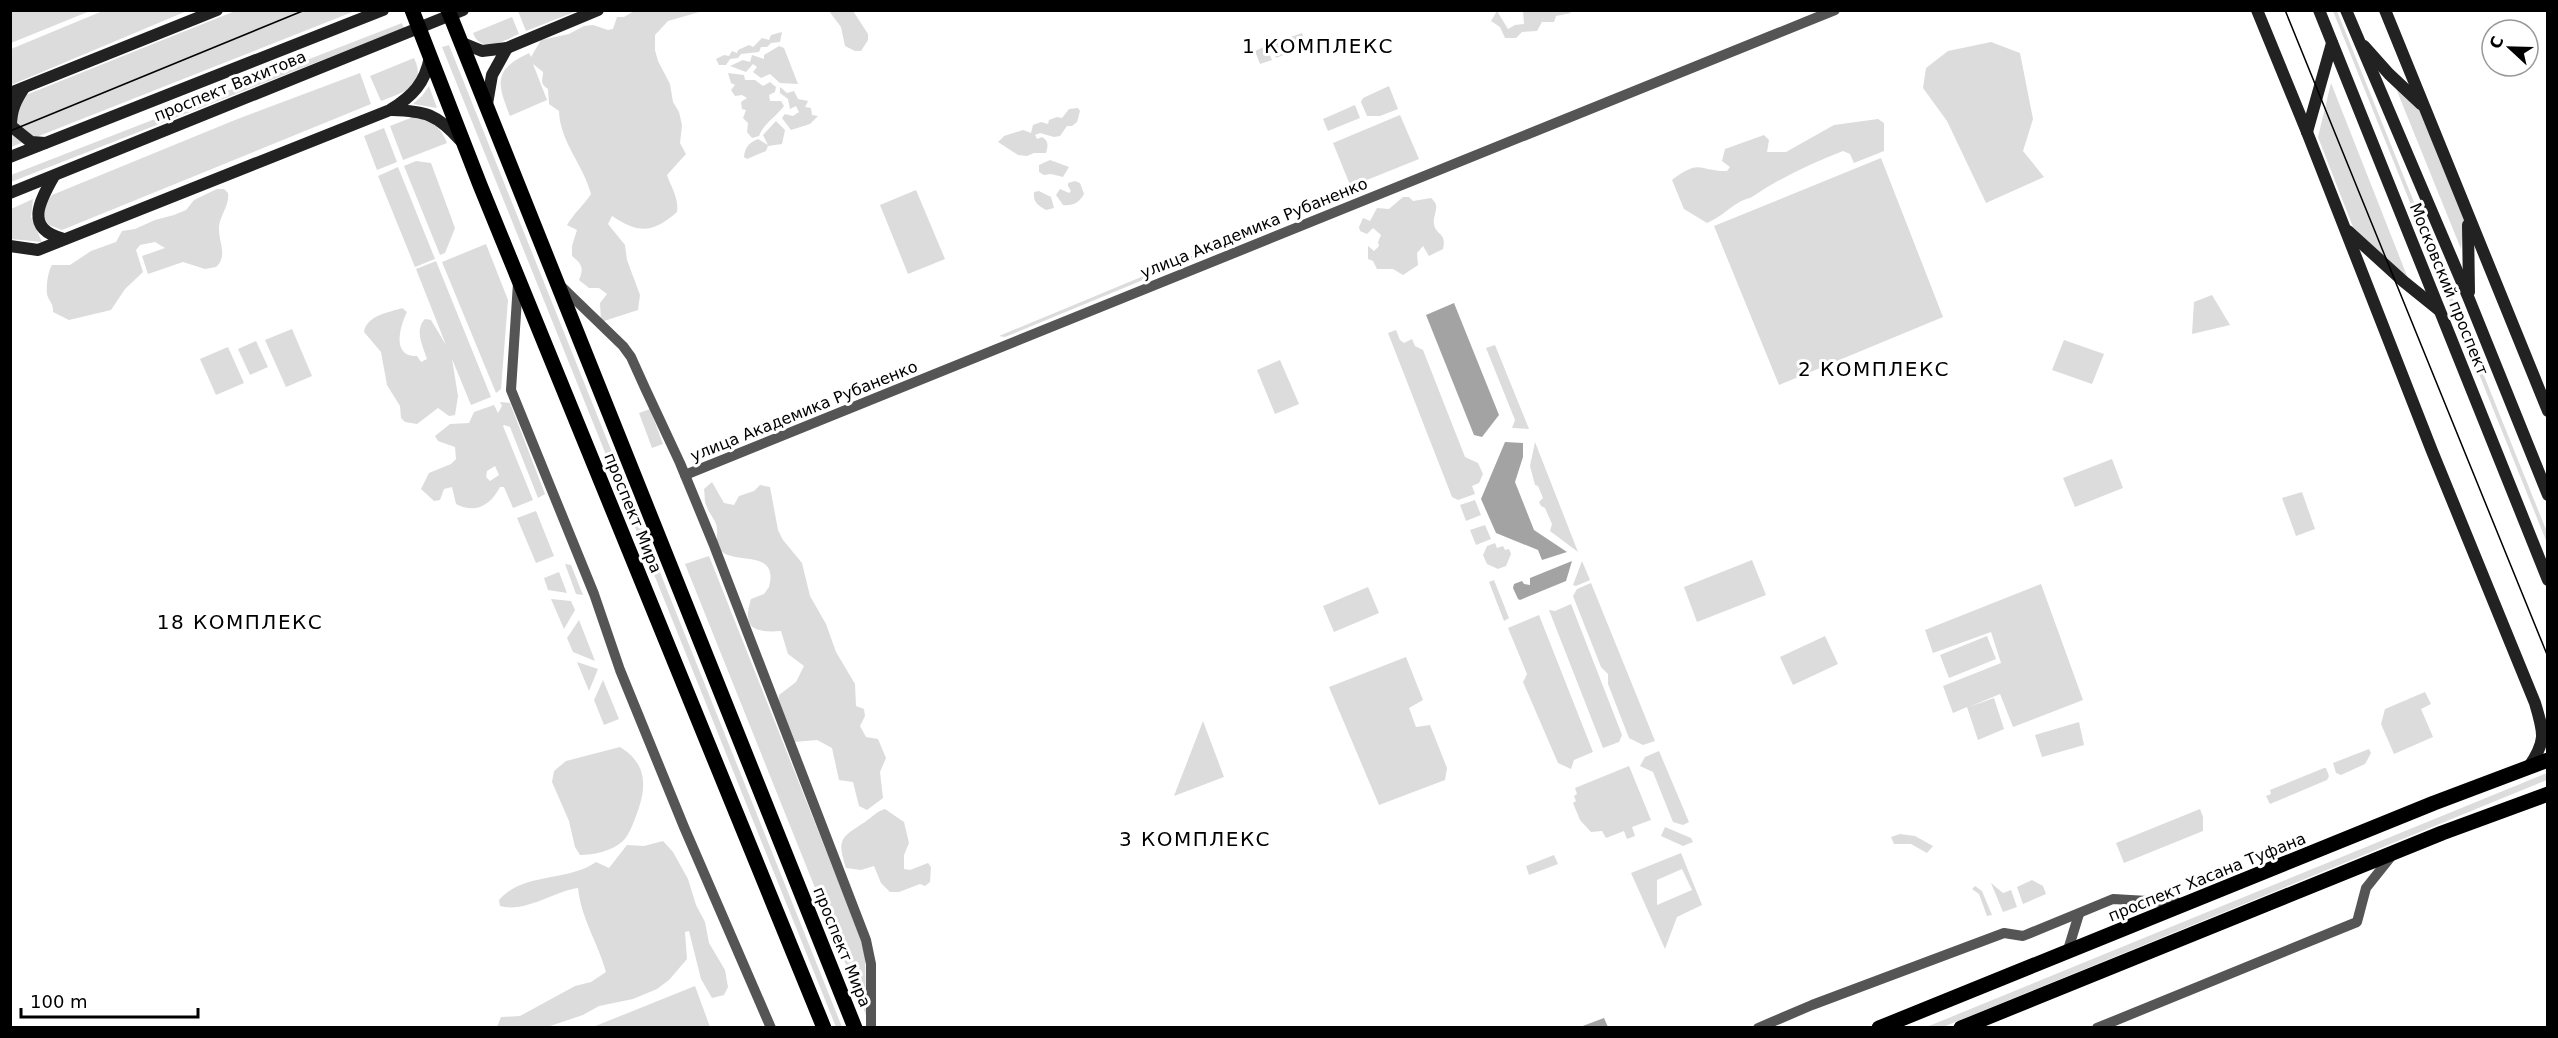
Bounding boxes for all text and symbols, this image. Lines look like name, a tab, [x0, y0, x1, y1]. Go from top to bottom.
north arrow	[2480, 18, 2540, 78]
district label: 1 КОМПЛЕКС	[1242, 34, 1394, 58]
text: С	[2486, 34, 2508, 52]
street label: проспект Вахитова	[151, 47, 309, 125]
street label: улица Академика Рубаненко	[1138, 174, 1370, 282]
street label: Московский проспект	[2406, 200, 2492, 378]
street label: улица Академика Рубаненко	[688, 357, 920, 465]
district label: 2 КОМПЛЕКС	[1798, 357, 1950, 381]
street label: проспект Мира	[600, 450, 666, 576]
district label: 18 КОМПЛЕКС	[157, 610, 323, 634]
district label: 3 КОМПЛЕКС	[1119, 827, 1271, 851]
street label: проспект Хасана Туфана	[2105, 829, 2309, 925]
street label: проспект Мира	[809, 884, 875, 1010]
scale bar	[21, 981, 198, 1019]
text: 100 m	[30, 991, 88, 1012]

